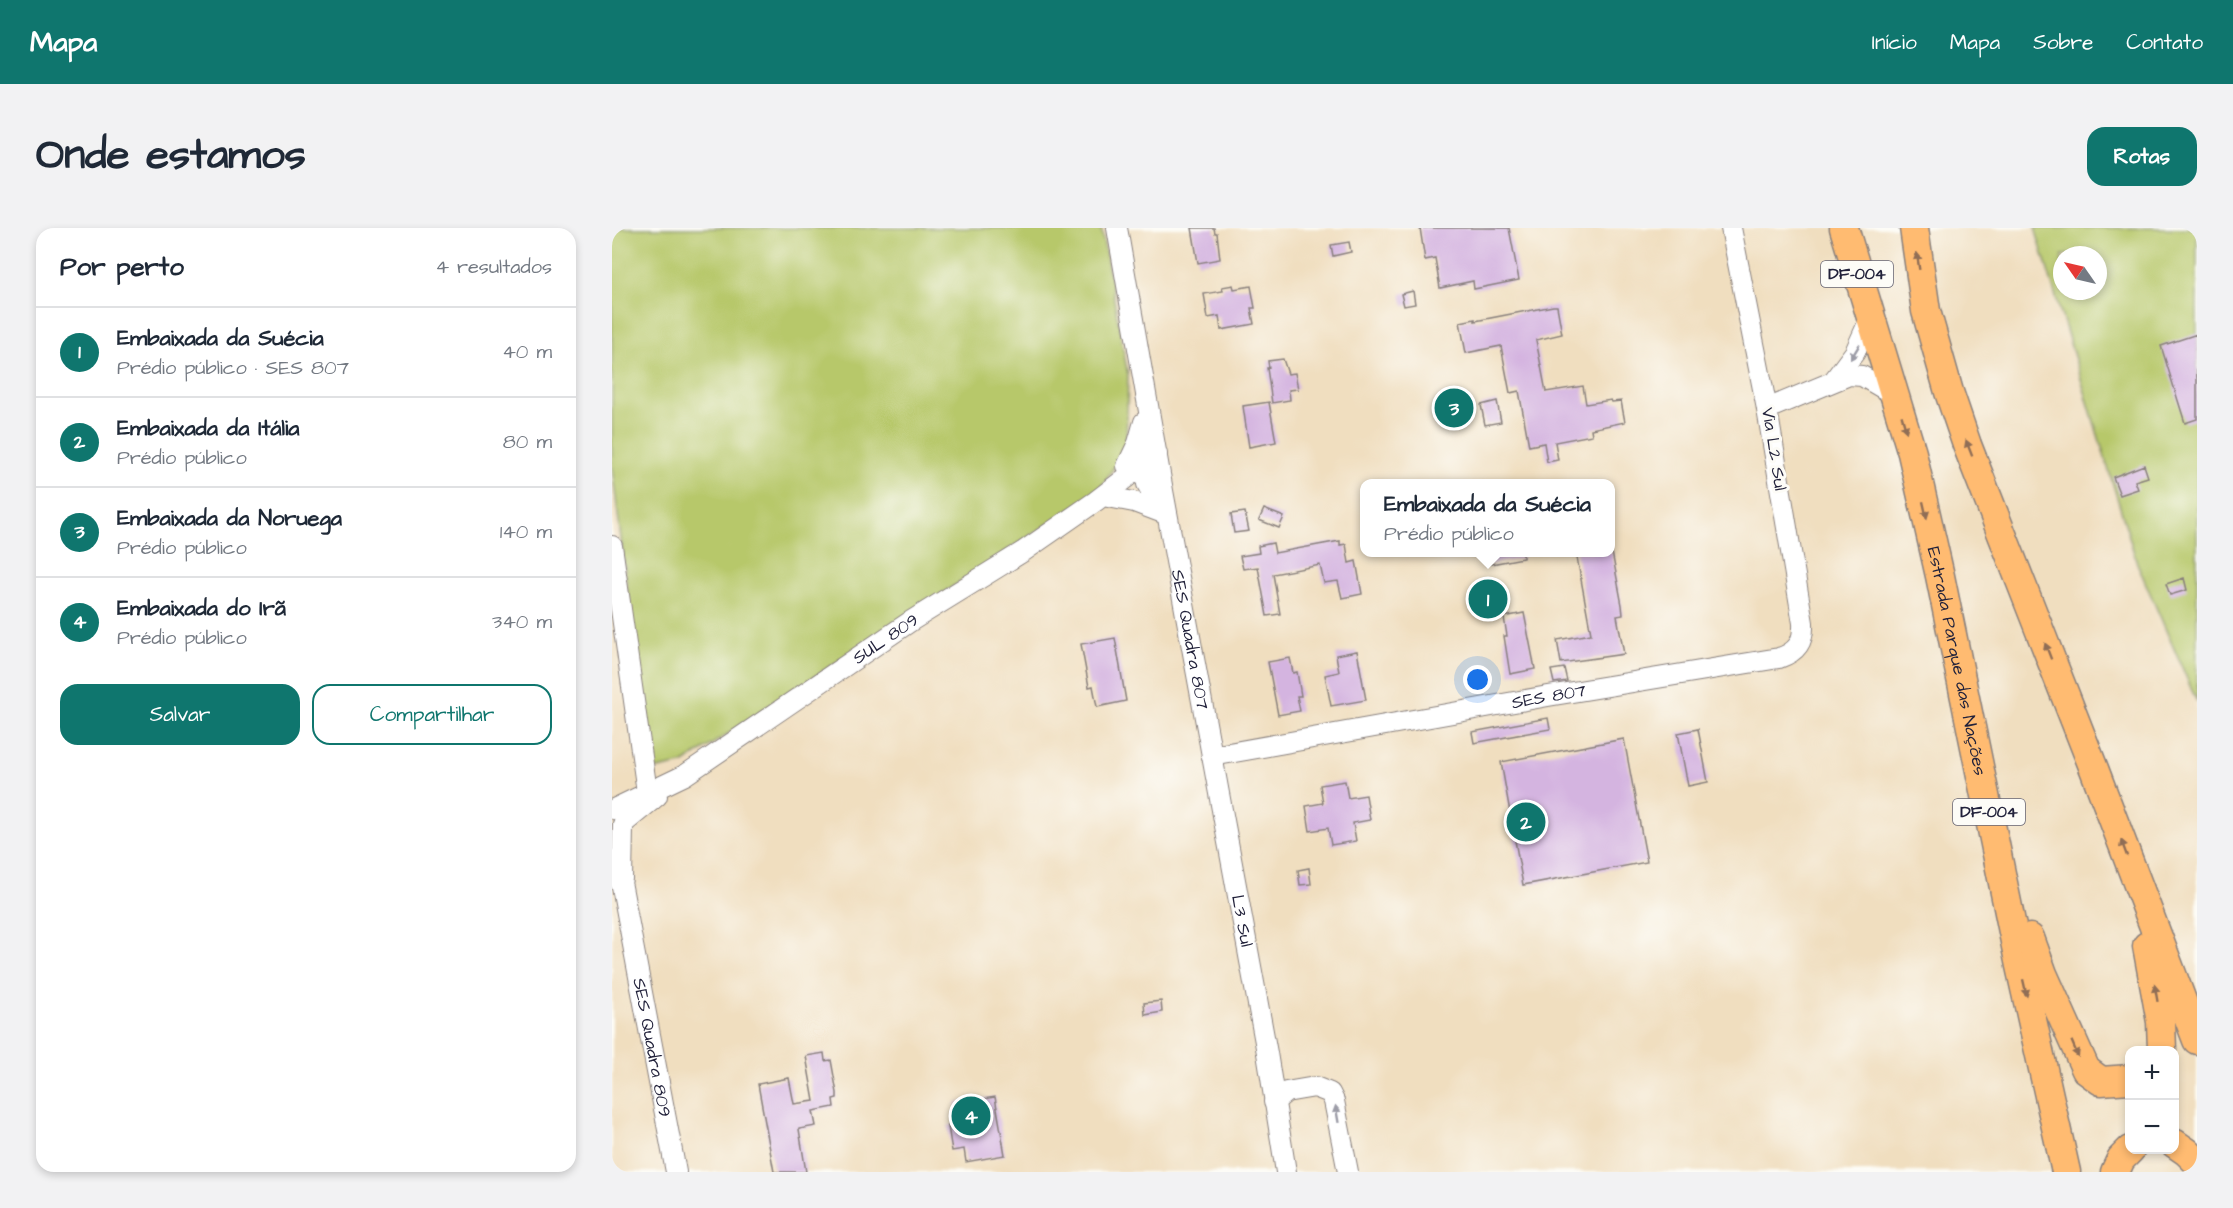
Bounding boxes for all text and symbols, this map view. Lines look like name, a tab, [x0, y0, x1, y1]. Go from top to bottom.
text: Mapa	[30, 23, 97, 62]
text: Início	[1872, 28, 1917, 57]
text: Mapa	[1950, 28, 2000, 57]
text: Sobre	[2033, 28, 2093, 57]
text: Contato	[2126, 28, 2203, 57]
text: Onde estamos	[36, 127, 306, 185]
button: Rotas	[2087, 127, 2197, 186]
north arrow	[2053, 246, 2107, 300]
text: Por perto	[60, 249, 184, 285]
one-way arrow	[1914, 251, 1923, 270]
text: 4 resultados	[435, 253, 552, 281]
road number: DF-004	[1821, 261, 1893, 287]
text: Embaixada da Suécia	[117, 323, 324, 354]
text: 1	[78, 338, 81, 366]
text: 40 m	[502, 338, 552, 366]
one-way arrow	[1850, 343, 1860, 360]
text: Prédio público · SES 807	[117, 354, 349, 382]
pin: 3	[1434, 386, 1474, 430]
street label: Via L2 Sul	[1755, 406, 1793, 493]
text: Embaixada da Itália	[117, 413, 300, 444]
one-way arrow	[1899, 415, 1909, 434]
text: 2	[74, 428, 85, 456]
text: 80 m	[503, 428, 552, 456]
one-way arrow	[1963, 439, 1973, 457]
text: Prédio público	[117, 444, 247, 472]
popup	[1360, 479, 1615, 557]
text: Embaixada da Suécia	[1384, 489, 1591, 520]
one-way arrow	[1921, 500, 1930, 519]
text: Embaixada da Noruega	[117, 503, 342, 534]
text: 3	[74, 518, 85, 546]
text: 140 m	[500, 518, 552, 546]
text: Prédio público	[1384, 520, 1514, 548]
text: Prédio público	[117, 534, 247, 562]
street label: Estrada Parque das Nações	[1921, 544, 1993, 778]
street label: SES Quadra 807	[1165, 567, 1216, 712]
pin: 1	[1468, 576, 1508, 622]
text: Embaixada do Irã	[117, 593, 286, 624]
street label: SUL 809	[847, 607, 923, 670]
text: 4	[73, 608, 86, 636]
text: 340 m	[492, 608, 552, 636]
text: Prédio público	[117, 624, 247, 652]
one-way arrow	[2043, 642, 2052, 660]
your location	[1463, 665, 1492, 694]
street label: SES 807	[1509, 677, 1588, 715]
button: Salvar	[60, 684, 300, 745]
button: Compartilhar	[312, 684, 552, 745]
road number: DF-004	[1953, 799, 2025, 825]
pin: 2	[1506, 800, 1546, 844]
one-way arrow	[2119, 839, 2128, 857]
street label: L3 Sul	[1225, 893, 1260, 949]
street label: SES Quadra 809	[627, 976, 678, 1119]
one-way arrow	[2021, 979, 2031, 997]
one-way arrow	[2151, 983, 2160, 1002]
one-way arrow	[2071, 1040, 2080, 1058]
map controls	[2125, 1046, 2179, 1154]
button: +	[2125, 1046, 2179, 1100]
pin: 4	[952, 1094, 990, 1138]
button: −	[2125, 1100, 2179, 1154]
one-way arrow	[1332, 1105, 1341, 1124]

